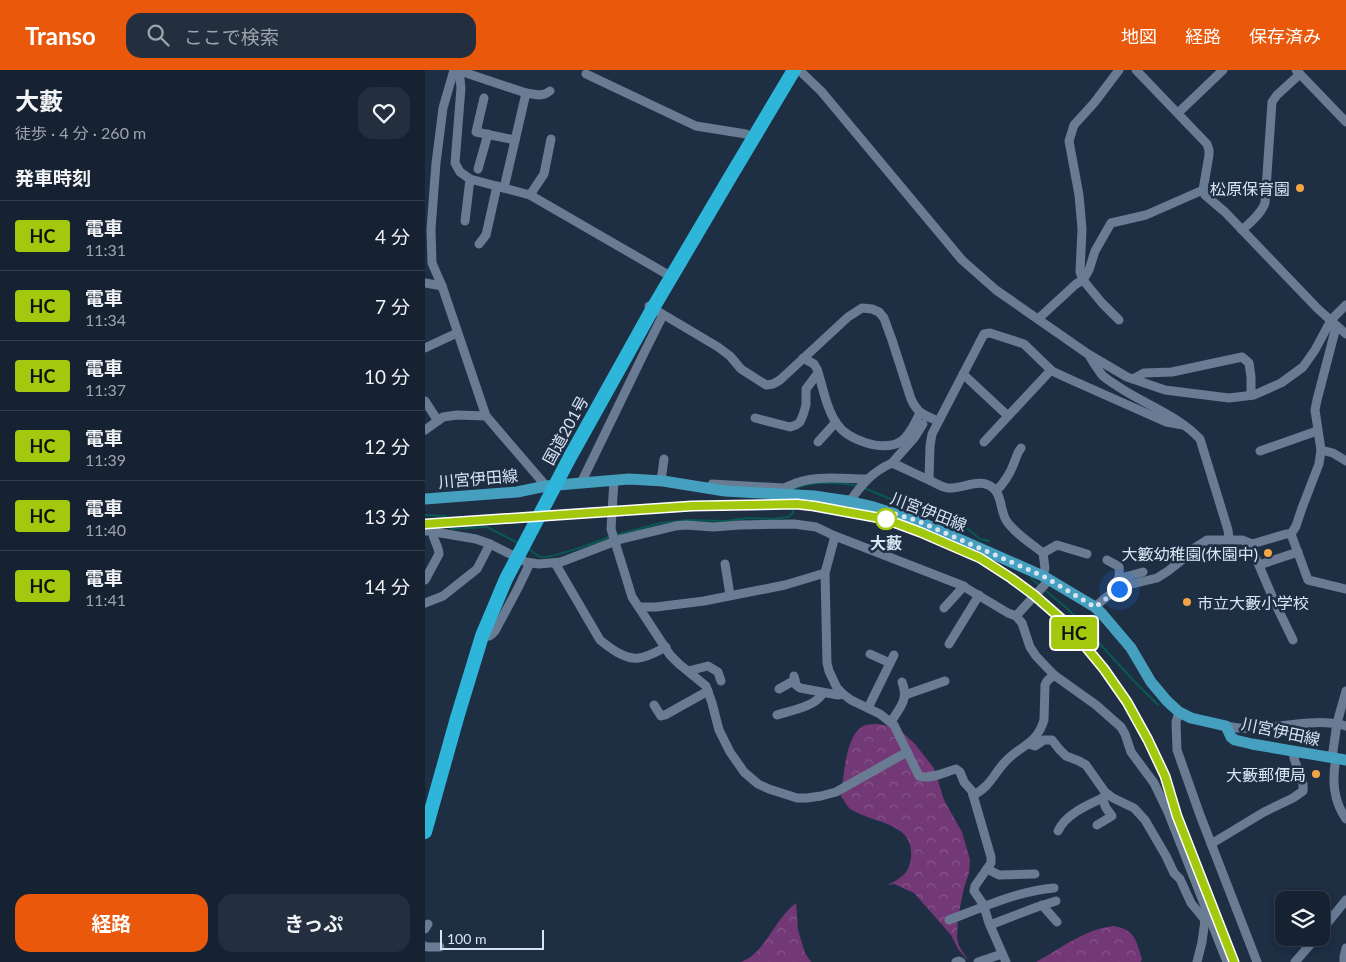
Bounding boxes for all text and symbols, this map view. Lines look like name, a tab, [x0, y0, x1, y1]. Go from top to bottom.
search box	[126, 13, 476, 58]
text: Transo	[25, 21, 96, 50]
icon: search	[144, 21, 172, 49]
text: ここで検索	[184, 25, 279, 48]
text: 地図	[1121, 25, 1157, 47]
text: 経路	[1185, 25, 1221, 47]
text: 保存済み	[1249, 25, 1321, 47]
text: 大藪	[15, 86, 63, 115]
button: heart	[358, 87, 410, 139]
text: 徒歩 · 4 分 · 260 m	[15, 123, 146, 142]
text: 発車時刻	[15, 166, 91, 189]
place label: 松原保育園	[1210, 179, 1290, 198]
marker: 松原保育園	[1294, 182, 1306, 194]
text: 電車	[85, 216, 123, 239]
text: HC	[30, 225, 55, 247]
text: 4 分	[375, 225, 410, 248]
text: 11:31	[85, 240, 126, 259]
text: 電車	[85, 286, 123, 309]
text: HC	[30, 295, 55, 317]
text: 7 分	[375, 295, 410, 318]
text: 11:34	[85, 310, 126, 329]
text: 電車	[85, 356, 123, 379]
text: HC	[30, 365, 55, 387]
text: 10 分	[364, 365, 410, 388]
text: 11:37	[85, 380, 126, 399]
street label: 国道201号	[538, 392, 592, 468]
text: 電車	[85, 426, 123, 449]
text: HC	[30, 435, 55, 457]
text: 12 分	[364, 435, 410, 458]
text: 11:39	[85, 450, 126, 469]
street label: 川宮伊田線	[437, 465, 519, 491]
street label: 川宮伊田線	[888, 488, 970, 534]
text: 電車	[85, 496, 123, 519]
text: HC	[30, 505, 55, 527]
text: 13 分	[364, 505, 410, 528]
marker: 大藪	[875, 508, 897, 530]
text: 11:40	[85, 520, 126, 539]
place label: 大藪	[870, 533, 902, 552]
place label: 大籔幼稚園(休園中)	[1121, 544, 1258, 563]
marker: 大籔幼稚園(休園中)	[1262, 547, 1274, 559]
text: 電車	[85, 566, 123, 589]
text: HC	[30, 575, 55, 597]
text: 14 分	[364, 575, 410, 598]
your location	[1107, 577, 1132, 602]
text: 11:41	[85, 590, 126, 609]
place label: 市立大藪小学校	[1197, 593, 1309, 612]
marker: 市立大藪小学校	[1181, 596, 1193, 608]
line badge: HC	[1051, 617, 1097, 649]
text: HC	[1061, 622, 1087, 644]
street label: 川宮伊田線	[1240, 713, 1322, 749]
place label: 大藪郵便局	[1226, 765, 1306, 784]
marker: 大藪郵便局	[1310, 768, 1322, 780]
map controls	[1275, 891, 1330, 946]
button: layers	[1275, 891, 1330, 946]
button: 経路	[15, 894, 208, 952]
button: きっぷ	[218, 894, 410, 952]
scale bar	[440, 927, 544, 950]
text: 100 m	[447, 930, 486, 947]

